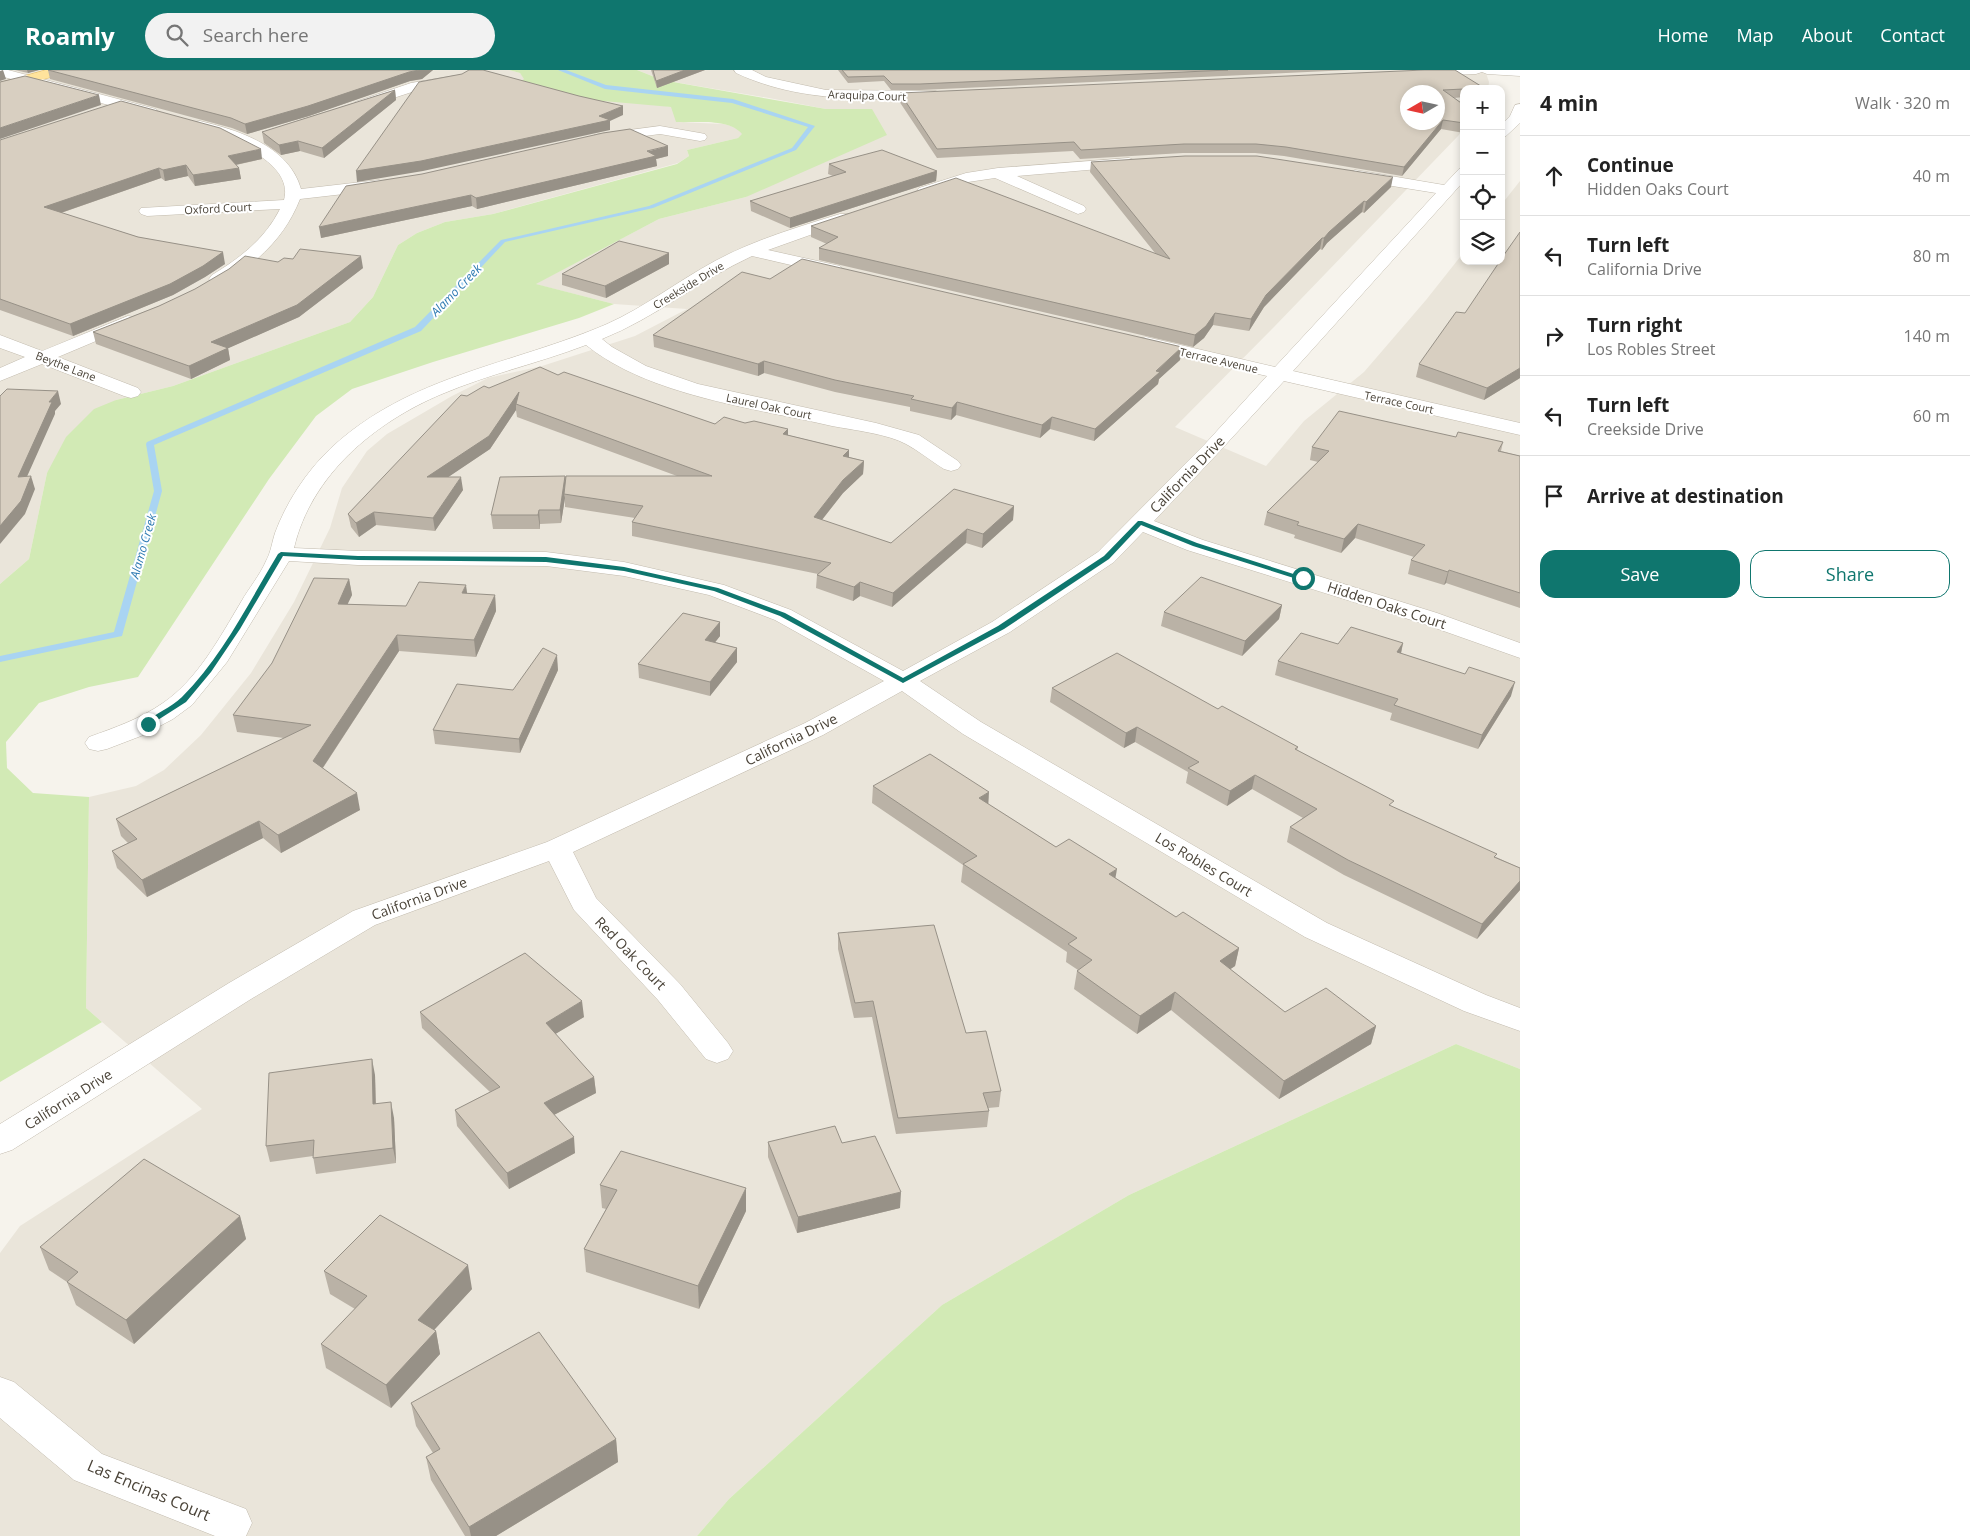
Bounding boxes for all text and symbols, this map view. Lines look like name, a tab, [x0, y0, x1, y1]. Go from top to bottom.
search box	[145, 13, 495, 58]
text: Roamly	[25, 19, 115, 52]
icon: search	[163, 21, 191, 49]
text: Search here	[203, 22, 309, 48]
text: Home	[1658, 23, 1708, 47]
text: Map	[1736, 23, 1774, 47]
text: About	[1802, 23, 1852, 47]
text: Contact	[1880, 23, 1945, 47]
north arrow	[1400, 85, 1445, 130]
map controls	[1460, 85, 1505, 265]
button: +	[1460, 85, 1505, 130]
street label: Araquipa Court	[828, 86, 906, 104]
text: 4 min	[1540, 89, 1598, 117]
text: Walk · 320 m	[1855, 92, 1950, 114]
button: −	[1460, 130, 1505, 175]
text: Continue	[1587, 152, 1674, 178]
icon: ahead	[1540, 162, 1568, 190]
text: 40 m	[1913, 165, 1950, 187]
button: locate	[1460, 175, 1505, 220]
text: Hidden Oaks Court	[1587, 178, 1729, 200]
street label: Oxford Court	[184, 199, 252, 217]
button: layers	[1460, 220, 1505, 265]
text: Turn left	[1587, 232, 1669, 258]
icon: left	[1540, 242, 1568, 270]
text: 80 m	[1913, 245, 1950, 267]
street label: Creekside Drive	[650, 258, 726, 312]
text: California Drive	[1587, 258, 1702, 280]
water label: Alamo Creek	[426, 259, 486, 321]
text: Turn right	[1587, 312, 1682, 338]
icon: right	[1540, 322, 1568, 350]
text: 140 m	[1904, 325, 1950, 347]
text: Los Robles Street	[1587, 338, 1716, 360]
street label: Terrace Avenue	[1178, 344, 1260, 376]
street label: Beythe Lane	[34, 348, 98, 384]
street label: Terrace Court	[1363, 387, 1435, 417]
street label: Laurel Oak Court	[725, 390, 813, 422]
text: Turn left	[1587, 392, 1669, 418]
icon: left	[1540, 402, 1568, 430]
text: 60 m	[1913, 405, 1950, 427]
text: Creekside Drive	[1587, 418, 1704, 440]
street label: California Drive	[1145, 431, 1229, 517]
icon: arrive	[1540, 482, 1568, 510]
text: Arrive at destination	[1587, 483, 1784, 509]
water label: Alamo Creek	[125, 511, 161, 581]
button: Save	[1540, 550, 1740, 598]
button: Share	[1750, 550, 1950, 598]
route start	[1292, 567, 1315, 590]
street label: Hidden Oaks Court	[1325, 577, 1449, 633]
street label: California Drive	[742, 708, 840, 770]
route end	[137, 713, 160, 736]
street label: Los Robles Court	[1152, 828, 1256, 900]
street label: California Drive	[369, 872, 470, 924]
street label: Red Oak Court	[591, 912, 671, 994]
street label: California Drive	[20, 1064, 116, 1134]
street label: Las Encinas Court	[84, 1454, 214, 1526]

